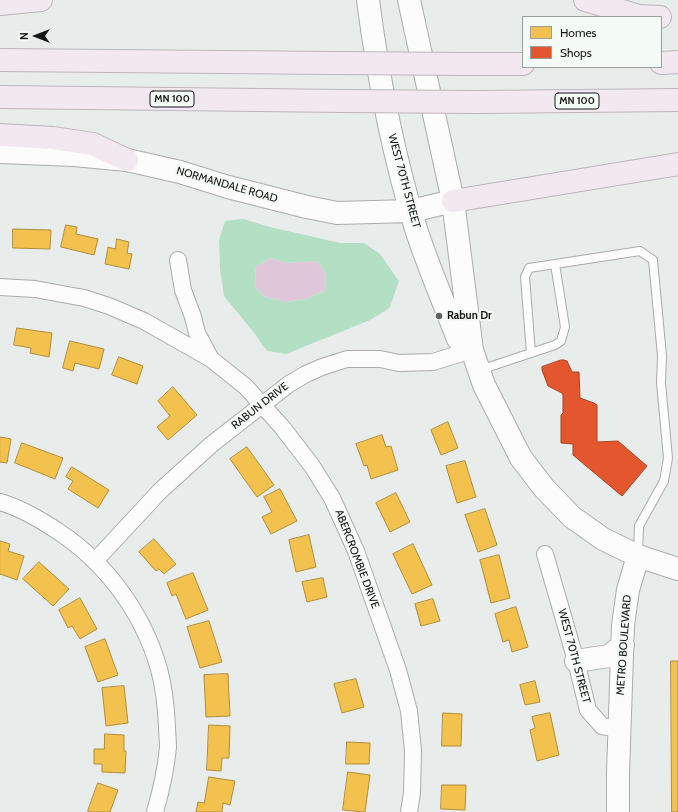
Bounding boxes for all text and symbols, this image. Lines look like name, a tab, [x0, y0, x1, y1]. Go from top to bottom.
north arrow	[16, 16, 56, 56]
legend	[522, 16, 662, 68]
text: Homes	[560, 25, 597, 40]
text: N	[17, 32, 31, 40]
text: Shops	[560, 45, 592, 60]
road number: MN 100	[150, 91, 194, 107]
road number: MN 100	[555, 93, 599, 109]
street label: WEST 70TH STREET	[385, 132, 423, 230]
street label: NORMANDALE ROAD	[175, 164, 279, 206]
place label: Rabun Dr	[447, 309, 492, 323]
marker: Rabun Dr	[434, 311, 444, 321]
street label: RABUN DRIVE	[229, 380, 291, 432]
street label: ABERCROMBIE DRIVE	[332, 508, 382, 610]
street label: METRO BOULEVARD	[614, 594, 634, 696]
street label: WEST 70TH STREET	[555, 607, 593, 705]

